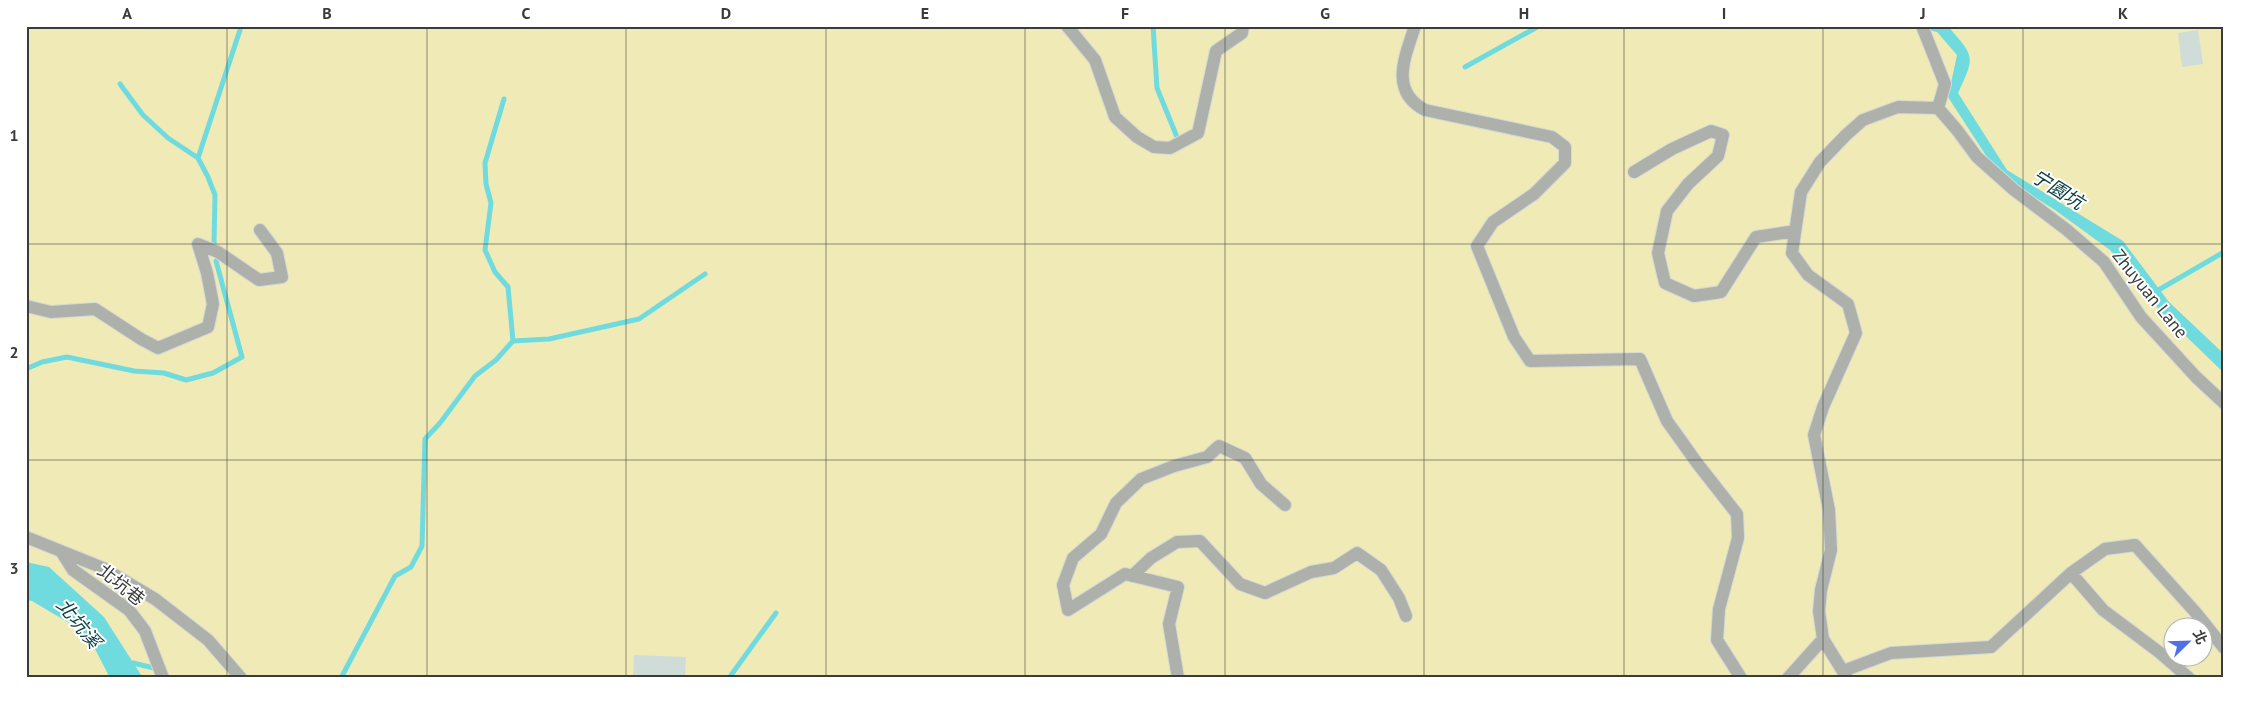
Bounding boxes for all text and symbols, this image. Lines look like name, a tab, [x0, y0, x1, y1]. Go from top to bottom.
text: A	[122, 3, 132, 23]
text: B	[322, 3, 332, 23]
text: C	[522, 3, 531, 23]
text: D	[721, 3, 731, 23]
text: E	[921, 3, 929, 23]
text: F	[1121, 3, 1129, 23]
text: G	[1320, 3, 1330, 23]
text: H	[1519, 3, 1529, 23]
text: I	[1722, 3, 1726, 23]
text: J	[1919, 3, 1926, 23]
text: K	[2118, 3, 2128, 23]
text: 1	[9, 125, 19, 145]
water label: 宁園坑	[2027, 164, 2091, 216]
street label: Zhuyuan Lane	[2107, 245, 2193, 343]
text: 2	[9, 342, 19, 362]
text: 3	[9, 558, 19, 578]
street label: 北坑巷	[93, 559, 150, 611]
water label: 北坑溪	[52, 593, 108, 655]
north arrow	[2162, 616, 2212, 666]
text: 北	[2189, 627, 2211, 647]

